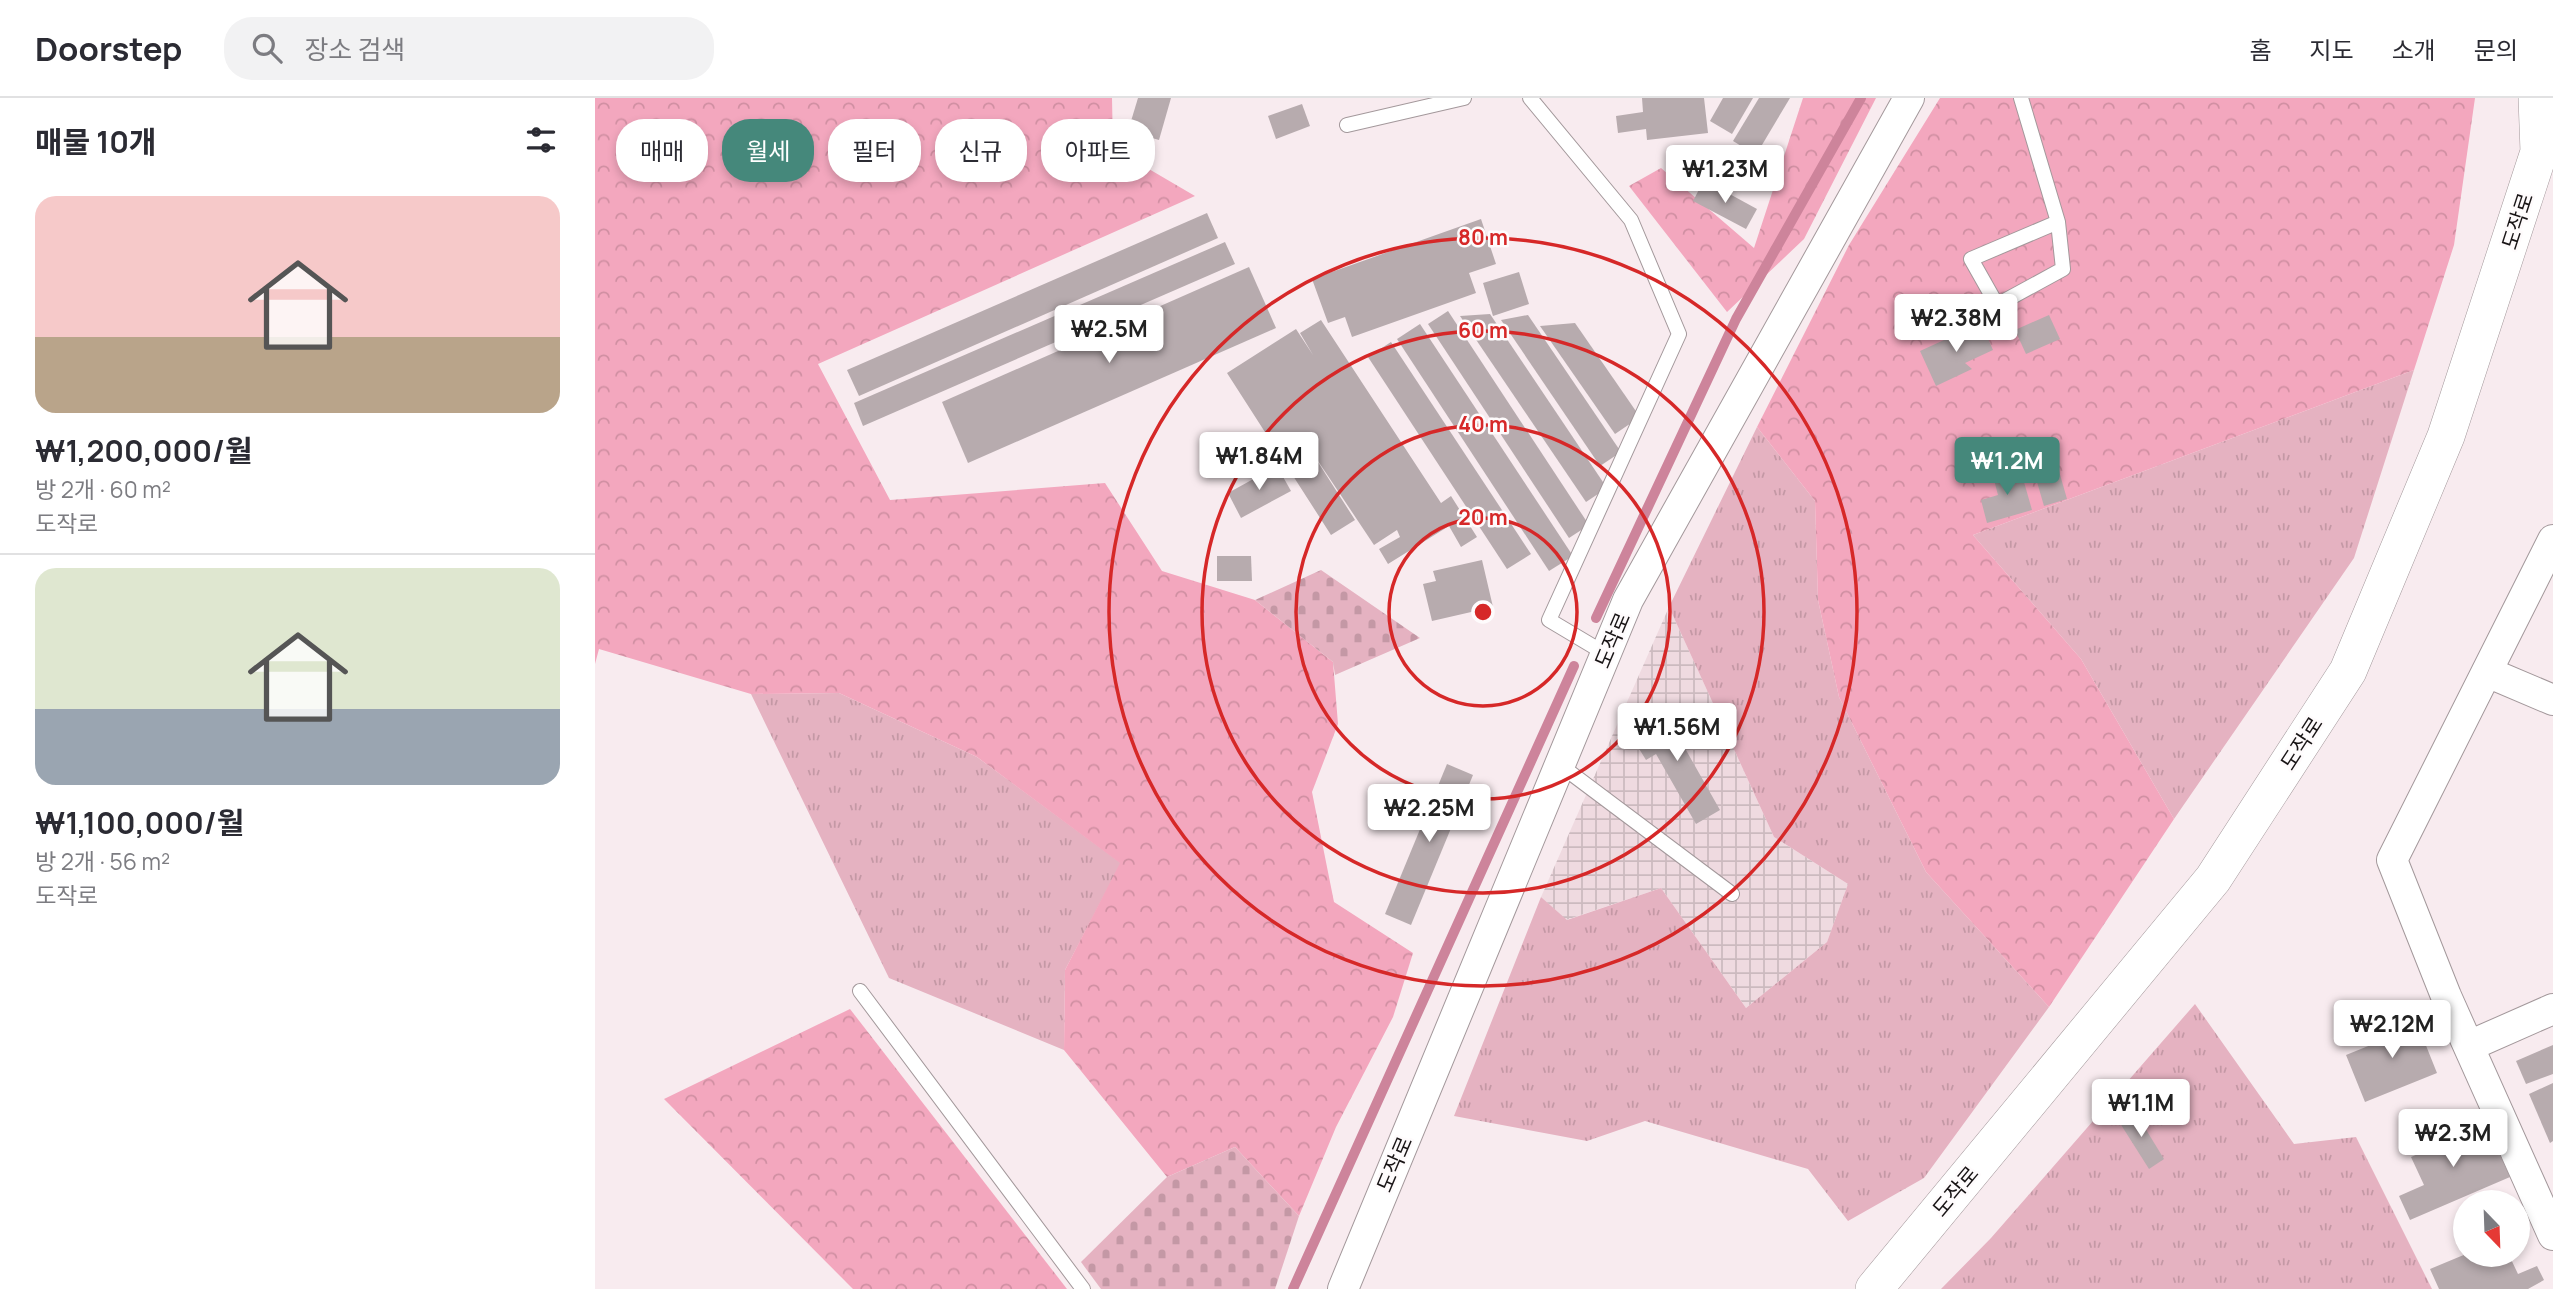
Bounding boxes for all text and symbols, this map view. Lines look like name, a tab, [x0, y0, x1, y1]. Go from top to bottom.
search box	[224, 17, 714, 80]
text: Doorstep	[35, 26, 182, 71]
icon: search	[248, 29, 286, 67]
text: 장소 검색	[304, 31, 405, 67]
text: 홈	[2249, 33, 2271, 66]
text: 지도	[2309, 33, 2354, 66]
text: 소개	[2392, 33, 2436, 66]
text: 문의	[2474, 33, 2518, 66]
chip: 매매	[616, 119, 708, 182]
chip: 월세	[722, 119, 814, 182]
chip: 필터	[828, 119, 921, 182]
chip: 신규	[935, 119, 1027, 182]
chip: 아파트	[1041, 119, 1155, 182]
text: 매물 10개	[35, 121, 157, 162]
icon: filters	[522, 121, 560, 159]
pin: ₩1.23M	[1668, 146, 1782, 205]
text: ₩1.23M	[1682, 152, 1768, 184]
street label: 도작로	[2495, 189, 2539, 253]
text: 80 m	[1458, 223, 1508, 251]
icon: home	[235, 242, 361, 368]
pin: ₩2.38M	[1899, 294, 2013, 354]
text: ₩2.38M	[1910, 301, 2002, 333]
pin: ₩2.5M	[1060, 306, 1158, 365]
text: ₩2.5M	[1070, 312, 1148, 344]
text: 60 m	[1458, 316, 1508, 344]
text: 40 m	[1458, 410, 1508, 438]
text: ₩1,200,000/월	[35, 430, 253, 471]
pin: ₩1.84M	[1202, 432, 1316, 492]
pin: ₩1.2M	[1958, 438, 2056, 497]
text: ₩1.84M	[1215, 439, 1303, 471]
text: ₩1.2M	[1971, 444, 2043, 476]
text: 방 2개 · 60 m²	[35, 473, 171, 505]
text: 20 m	[1458, 503, 1508, 531]
text: 도작로	[35, 507, 98, 539]
centre of rings	[1471, 600, 1495, 624]
street label: 도작로	[1588, 608, 1636, 672]
icon: home	[235, 614, 361, 740]
pin: ₩1.56M	[1620, 704, 1734, 763]
text: ₩1.56M	[1634, 710, 1720, 742]
street label: 도작로	[2273, 711, 2329, 775]
pin: ₩2.25M	[1372, 784, 1486, 844]
text: ₩2.25M	[1384, 791, 1474, 823]
text: ₩1,100,000/월	[35, 802, 244, 843]
text: 방 2개 · 56 m²	[35, 845, 170, 877]
text: 도작로	[35, 879, 98, 911]
pin: ₩2.12M	[2335, 1000, 2449, 1060]
text: ₩2.12M	[2350, 1007, 2434, 1039]
pin: ₩1.1M	[2092, 1080, 2190, 1139]
text: ₩1.1M	[2108, 1086, 2174, 1118]
pin: ₩2.3M	[2404, 1110, 2502, 1169]
text: ₩2.3M	[2414, 1116, 2492, 1148]
street label: 도작로	[1370, 1132, 1418, 1196]
street label: 도작로	[1926, 1160, 1984, 1222]
north arrow	[2453, 1190, 2531, 1267]
map controls	[2453, 1190, 2530, 1267]

